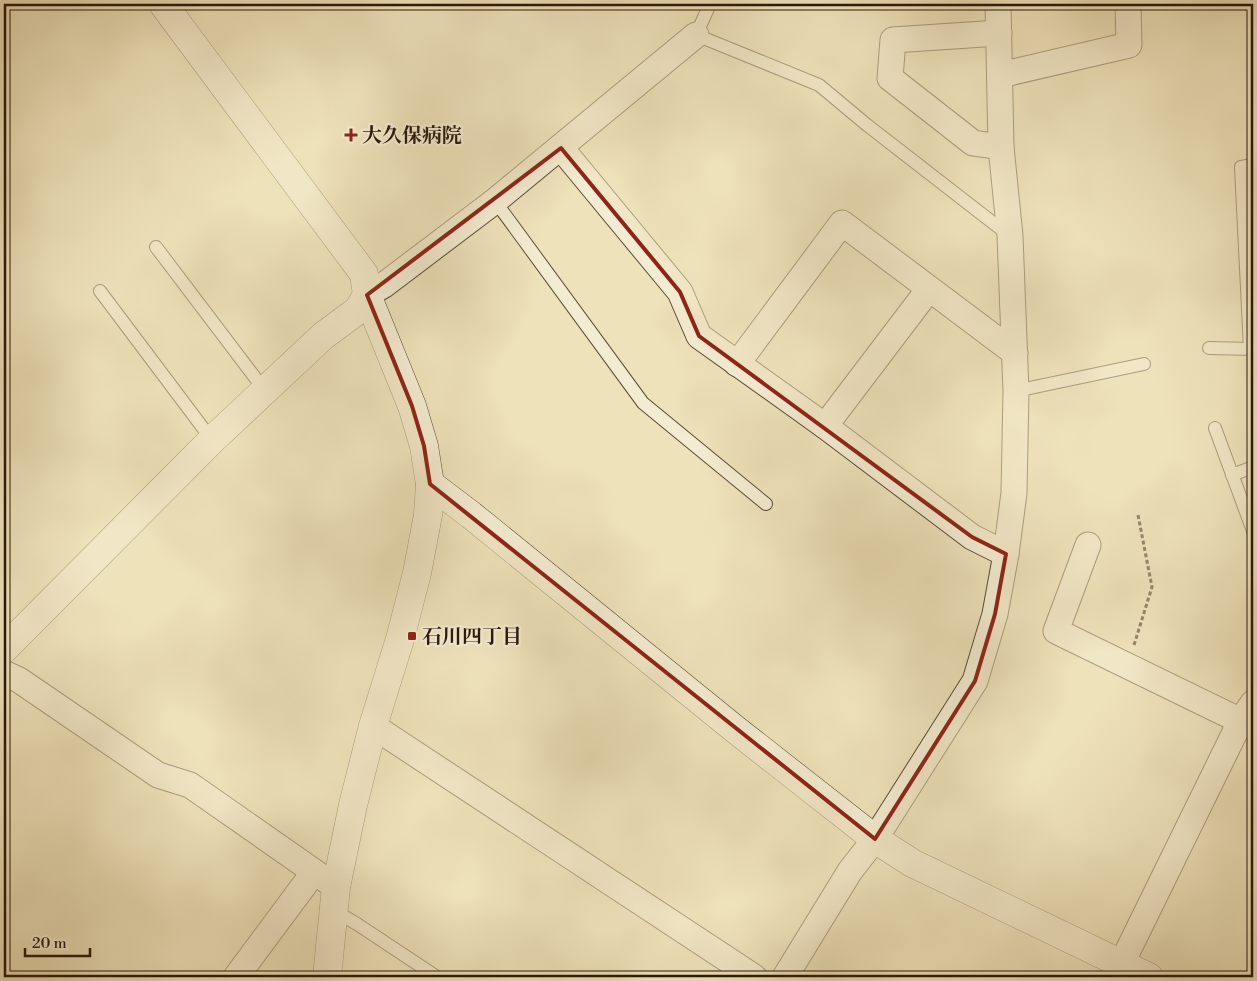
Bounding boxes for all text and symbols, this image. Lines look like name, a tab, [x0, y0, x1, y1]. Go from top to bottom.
place label: 大久保病院	[362, 124, 462, 149]
marker: 大久保病院	[344, 128, 358, 142]
place label: 石川四丁目	[422, 625, 522, 650]
marker: 石川四丁目	[406, 630, 418, 642]
scale bar	[25, 926, 90, 958]
text: 20 m	[32, 934, 67, 953]

